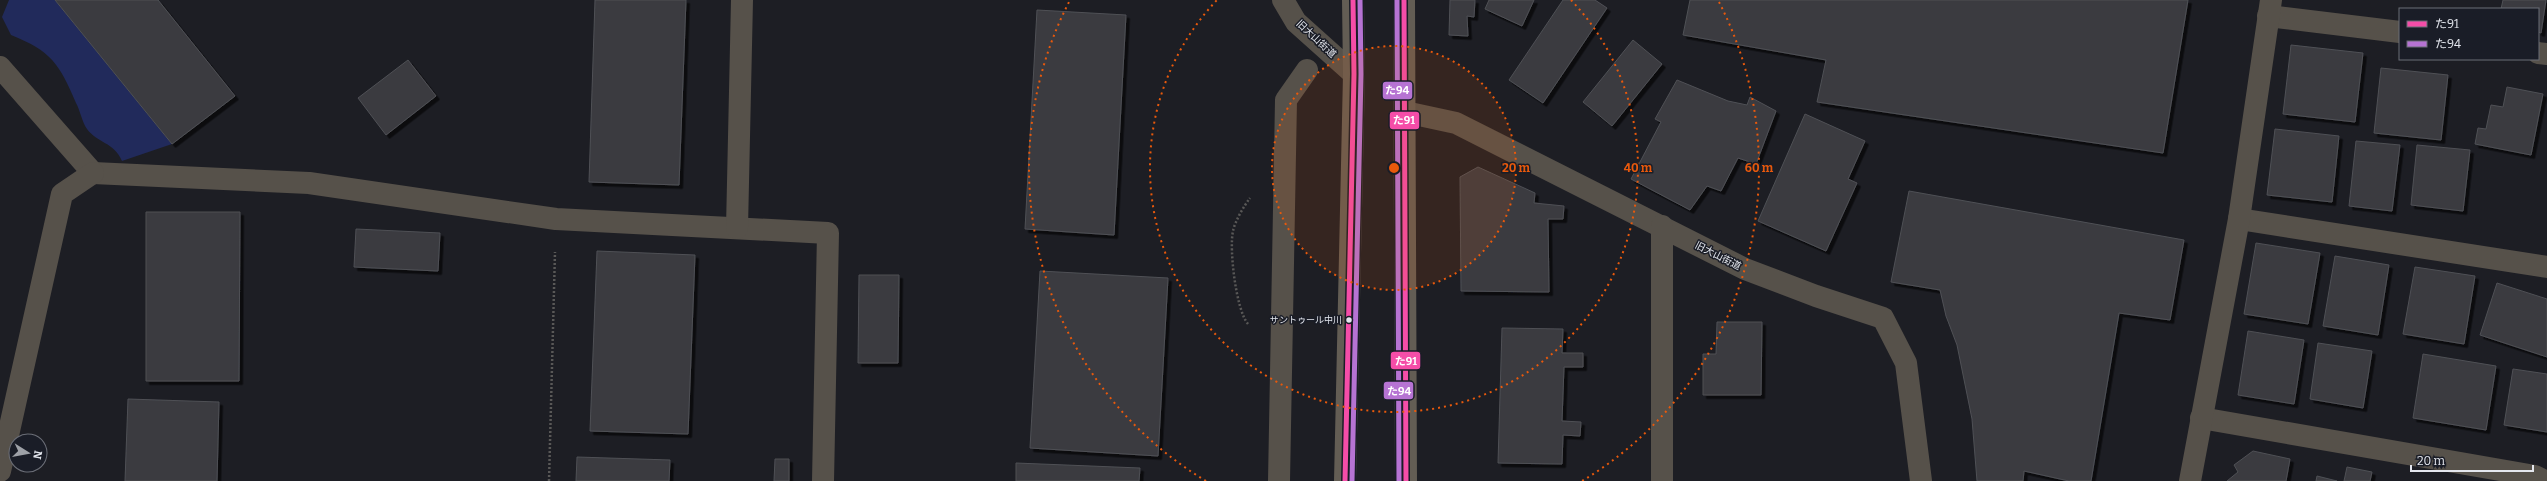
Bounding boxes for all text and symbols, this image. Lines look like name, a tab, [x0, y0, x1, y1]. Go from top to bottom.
legend	[2399, 8, 2539, 60]
text: た91	[2435, 17, 2459, 31]
street label: 旧大山街道	[1294, 18, 1338, 60]
text: た94	[2435, 37, 2461, 51]
line badge: た94	[1382, 81, 1413, 100]
text: た94	[1385, 84, 1409, 97]
line badge: た91	[1389, 111, 1420, 130]
text: た91	[1393, 114, 1415, 127]
centre of rings	[1387, 161, 1401, 175]
text: 20 m	[1502, 161, 1531, 175]
text: 40 m	[1624, 161, 1653, 175]
text: 60 m	[1745, 161, 1774, 175]
street label: 旧大山街道	[1693, 239, 1743, 273]
place label: サントゥール中川	[1270, 315, 1342, 325]
marker: サントゥール中川	[1344, 315, 1354, 325]
line badge: た91	[1390, 351, 1421, 370]
text: た91	[1395, 355, 1417, 368]
line badge: た94	[1383, 381, 1414, 400]
text: た94	[1387, 385, 1411, 398]
north arrow	[8, 433, 48, 473]
scale bar	[2411, 447, 2533, 473]
text: N	[30, 449, 45, 461]
text: 20 m	[2417, 454, 2446, 468]

